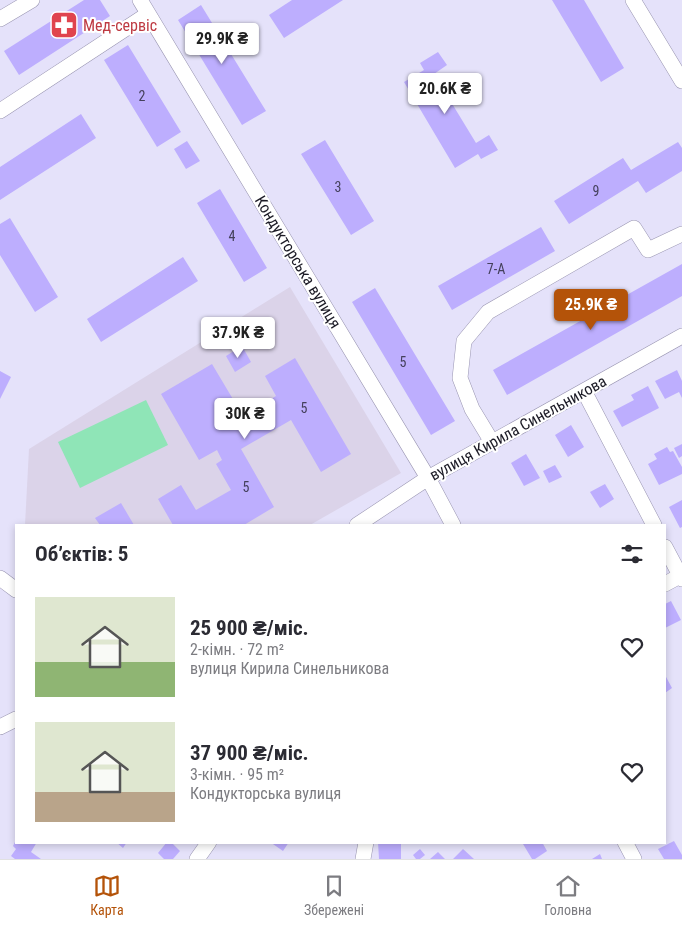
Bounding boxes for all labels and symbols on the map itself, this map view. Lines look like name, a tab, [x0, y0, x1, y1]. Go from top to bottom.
pharmacy icon: Мед-сервіс	[49, 10, 79, 40]
place label: Мед-сервіс	[83, 16, 157, 35]
pin: 29.9K ₴	[176, 22, 268, 65]
pin: 20.6K ₴	[399, 72, 491, 115]
house number: 2	[139, 88, 146, 104]
house number: 3	[335, 179, 341, 195]
house number: 9	[593, 183, 599, 199]
street label: Кондукторська вулиця	[251, 192, 345, 332]
house number: 4	[229, 228, 236, 244]
house number: 7-А	[487, 261, 505, 277]
pin: 25.9K ₴	[545, 288, 637, 331]
pin: 37.9K ₴	[192, 316, 284, 359]
house number: 5	[400, 354, 407, 370]
street label: вулиця Кирила Синельникова	[426, 371, 610, 485]
pin: 30K ₴	[210, 398, 280, 440]
house number: 5	[301, 400, 308, 416]
house number: 5	[243, 479, 250, 495]

